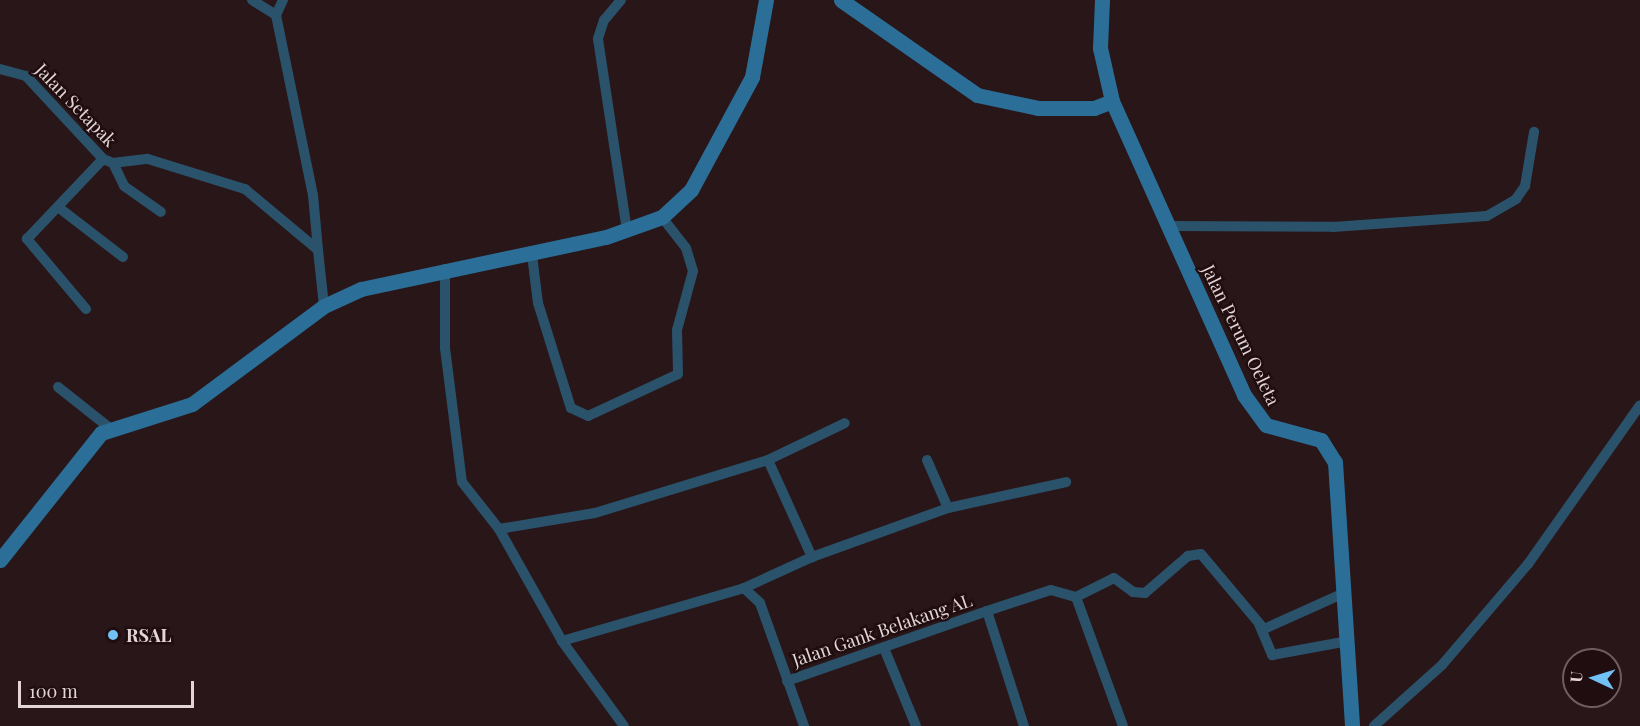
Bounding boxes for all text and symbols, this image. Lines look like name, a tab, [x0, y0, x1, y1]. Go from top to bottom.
street label: Jalan Setapak	[31, 59, 121, 151]
street label: Jalan Perum Oeleta	[1198, 261, 1284, 409]
street label: Jalan Gank Belakang AL	[789, 589, 975, 671]
place label: RSAL	[126, 624, 171, 646]
marker: RSAL	[104, 626, 122, 644]
north arrow	[1562, 648, 1622, 708]
scale bar	[21, 669, 196, 707]
text: U	[1565, 671, 1586, 683]
text: 100 m	[29, 679, 78, 703]

